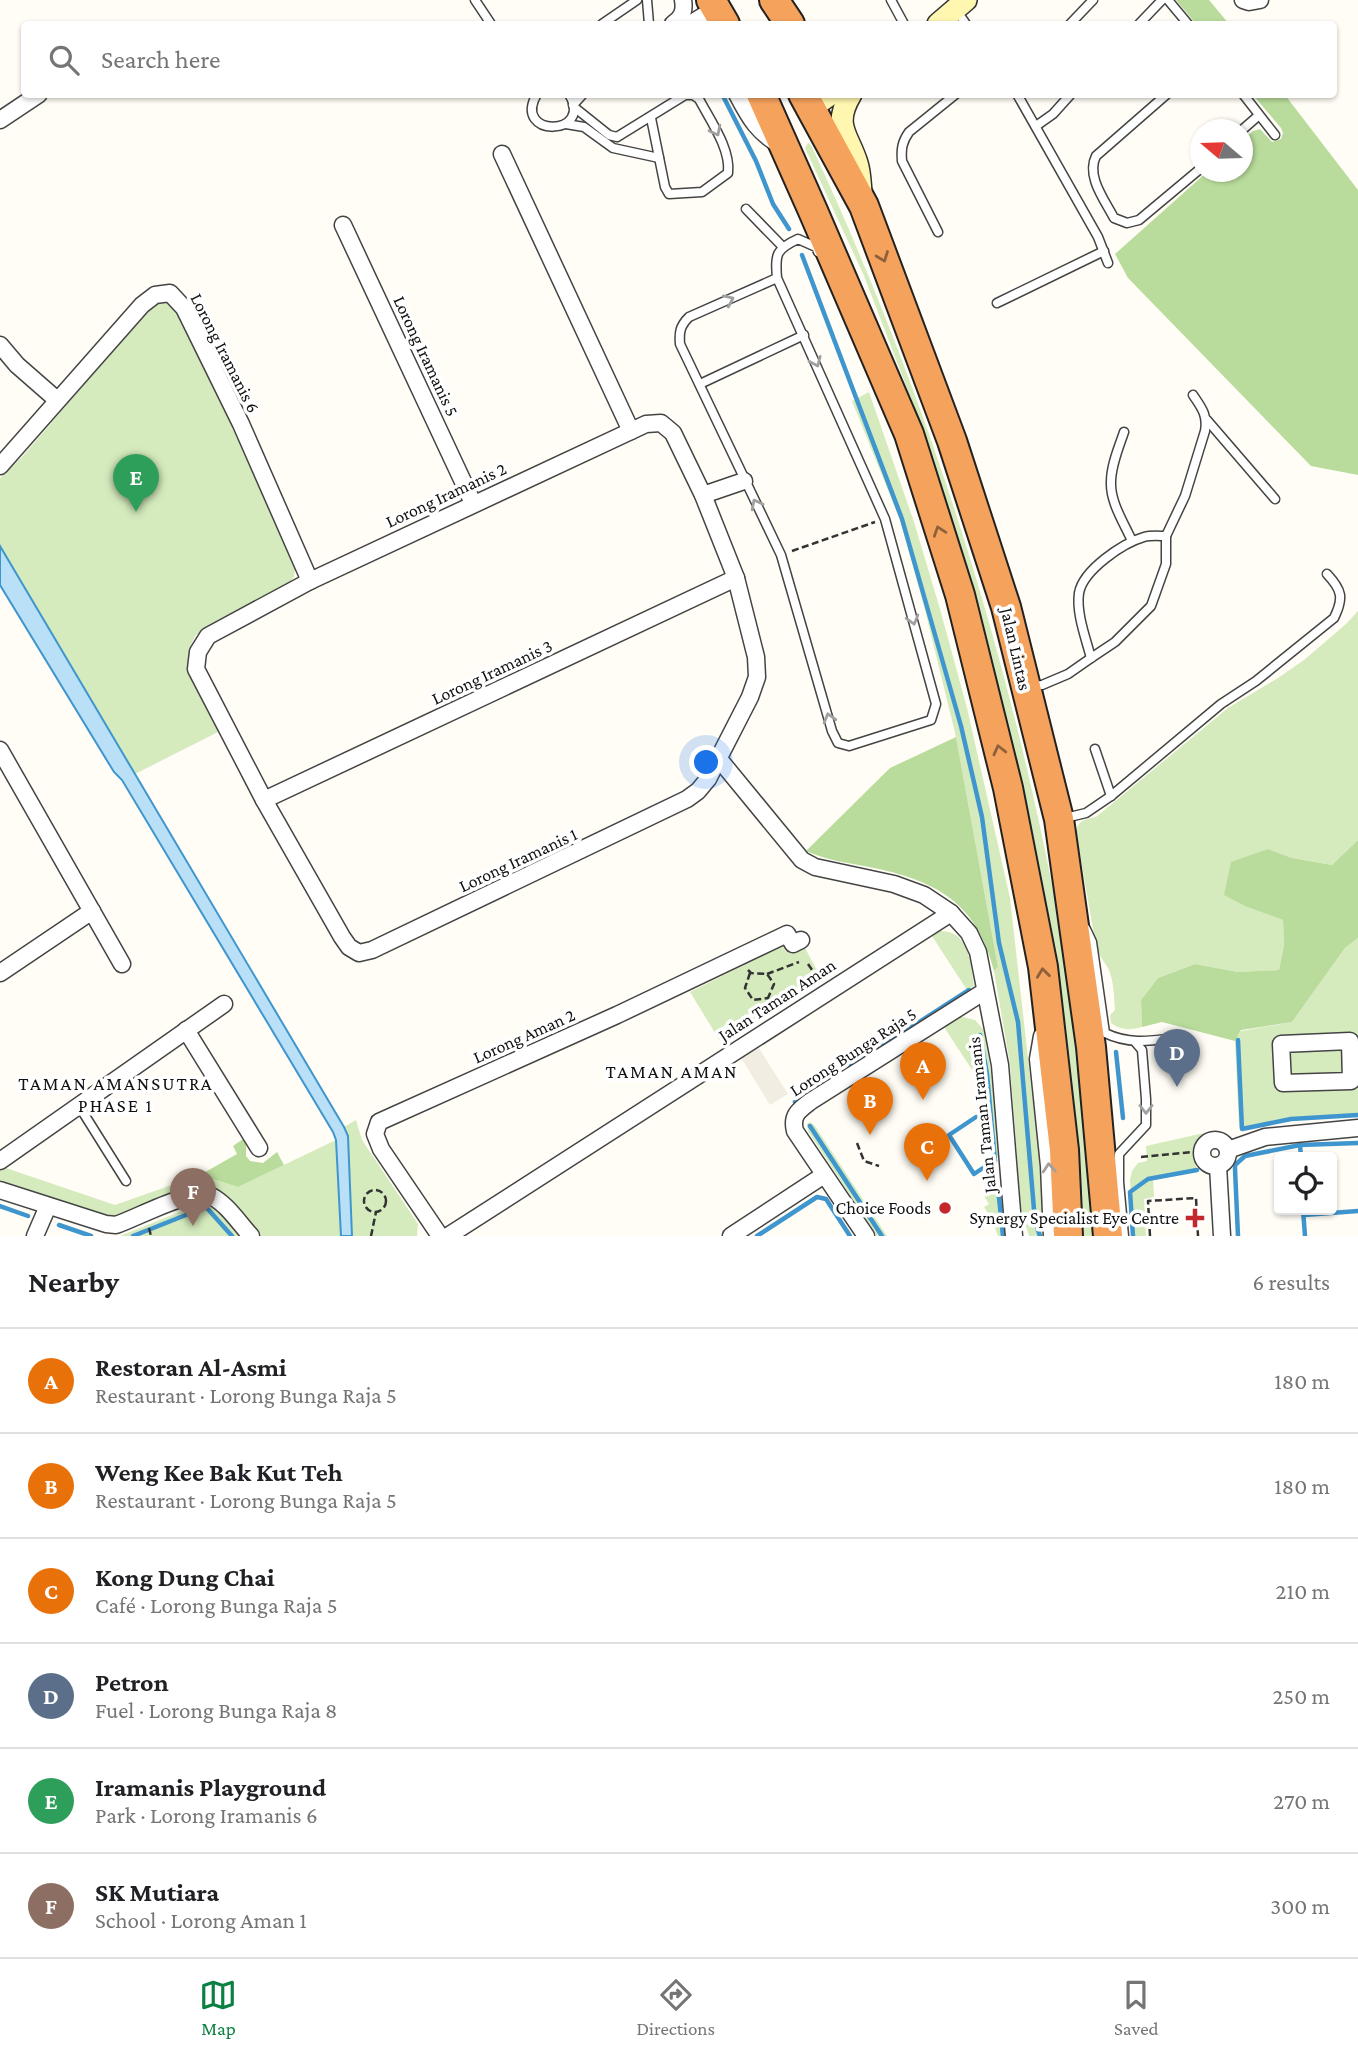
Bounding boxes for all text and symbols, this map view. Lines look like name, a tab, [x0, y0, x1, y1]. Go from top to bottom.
search box	[21, 21, 1337, 98]
icon: search	[45, 41, 83, 79]
text: Search here	[101, 45, 220, 74]
north arrow	[1190, 119, 1253, 182]
one-way arrow	[707, 124, 721, 136]
one-way arrow	[875, 251, 889, 263]
street label: Lorong Iramanis 6	[186, 290, 264, 416]
street label: Lorong Iramanis 5	[389, 293, 463, 419]
one-way arrow	[722, 294, 734, 308]
one-way arrow	[808, 355, 822, 367]
pin: E	[113, 454, 159, 512]
street label: Lorong Iramanis 2	[383, 458, 509, 532]
one-way arrow	[750, 499, 764, 511]
one-way arrow	[933, 525, 947, 537]
street label: Jalan Lintas	[996, 604, 1035, 692]
one-way arrow	[905, 614, 919, 626]
street label: Lorong Iramanis 3	[429, 635, 555, 709]
one-way arrow	[822, 713, 837, 725]
one-way arrow	[993, 744, 1007, 756]
your location	[689, 745, 723, 779]
street label: Lorong Iramanis 1	[456, 824, 580, 896]
street label: Jalan Taman Aman	[713, 954, 840, 1046]
one-way arrow	[1036, 967, 1051, 979]
street label: Lorong Bunga Raja 5	[786, 1003, 920, 1101]
street label: Lorong Aman 2	[470, 1005, 578, 1067]
pin: D	[1154, 1029, 1200, 1087]
street label: Jalan Taman Iramanis	[964, 1036, 1000, 1196]
pin: A	[900, 1042, 946, 1100]
district label: TAMAN AMAN	[605, 1061, 739, 1082]
district label: TAMAN AMANSUTRA PHASE 1	[18, 1073, 214, 1116]
pin: B	[847, 1077, 893, 1135]
one-way arrow	[1138, 1104, 1154, 1115]
pin: C	[904, 1123, 950, 1181]
map controls	[1274, 1152, 1337, 1215]
button: locate	[1274, 1152, 1337, 1215]
one-way arrow	[1042, 1162, 1057, 1173]
pin: F	[170, 1168, 216, 1226]
place label: Choice Foods	[836, 1198, 931, 1218]
marker: Choice Foods	[937, 1200, 953, 1216]
place label: Synergy Specialist Eye Centre	[970, 1208, 1179, 1228]
marker: Synergy Specialist Eye Centre	[1185, 1208, 1205, 1228]
text: Nearby	[28, 1265, 119, 1298]
text: 6 results	[1253, 1269, 1330, 1295]
text: Restoran Al-Asmi	[95, 1353, 287, 1382]
text: A	[44, 1368, 58, 1394]
text: 180 m	[1274, 1368, 1330, 1394]
text: Restaurant · Lorong Bunga Raja 5	[95, 1382, 397, 1408]
text: Weng Kee Bak Kut Teh	[95, 1458, 343, 1487]
text: B	[44, 1473, 58, 1499]
text: 180 m	[1274, 1473, 1330, 1499]
text: Restaurant · Lorong Bunga Raja 5	[95, 1487, 397, 1513]
text: Kong Dung Chai	[95, 1563, 275, 1592]
text: C	[44, 1578, 58, 1604]
text: 210 m	[1276, 1578, 1330, 1604]
text: Café · Lorong Bunga Raja 5	[95, 1592, 338, 1618]
text: Petron	[95, 1668, 169, 1697]
text: D	[43, 1683, 59, 1709]
text: 250 m	[1272, 1683, 1330, 1709]
text: Fuel · Lorong Bunga Raja 8	[95, 1697, 337, 1723]
text: Iramanis Playground	[95, 1773, 326, 1802]
text: E	[44, 1788, 58, 1814]
text: 270 m	[1273, 1788, 1330, 1814]
text: Park · Lorong Iramanis 6	[95, 1802, 318, 1828]
text: SK Mutiara	[95, 1878, 219, 1907]
text: F	[45, 1893, 57, 1919]
text: 300 m	[1270, 1893, 1330, 1919]
text: School · Lorong Aman 1	[95, 1907, 307, 1933]
tab: Map	[199, 1976, 237, 2039]
tab: Directions	[636, 1976, 715, 2039]
tab: Saved	[1114, 1976, 1159, 2039]

